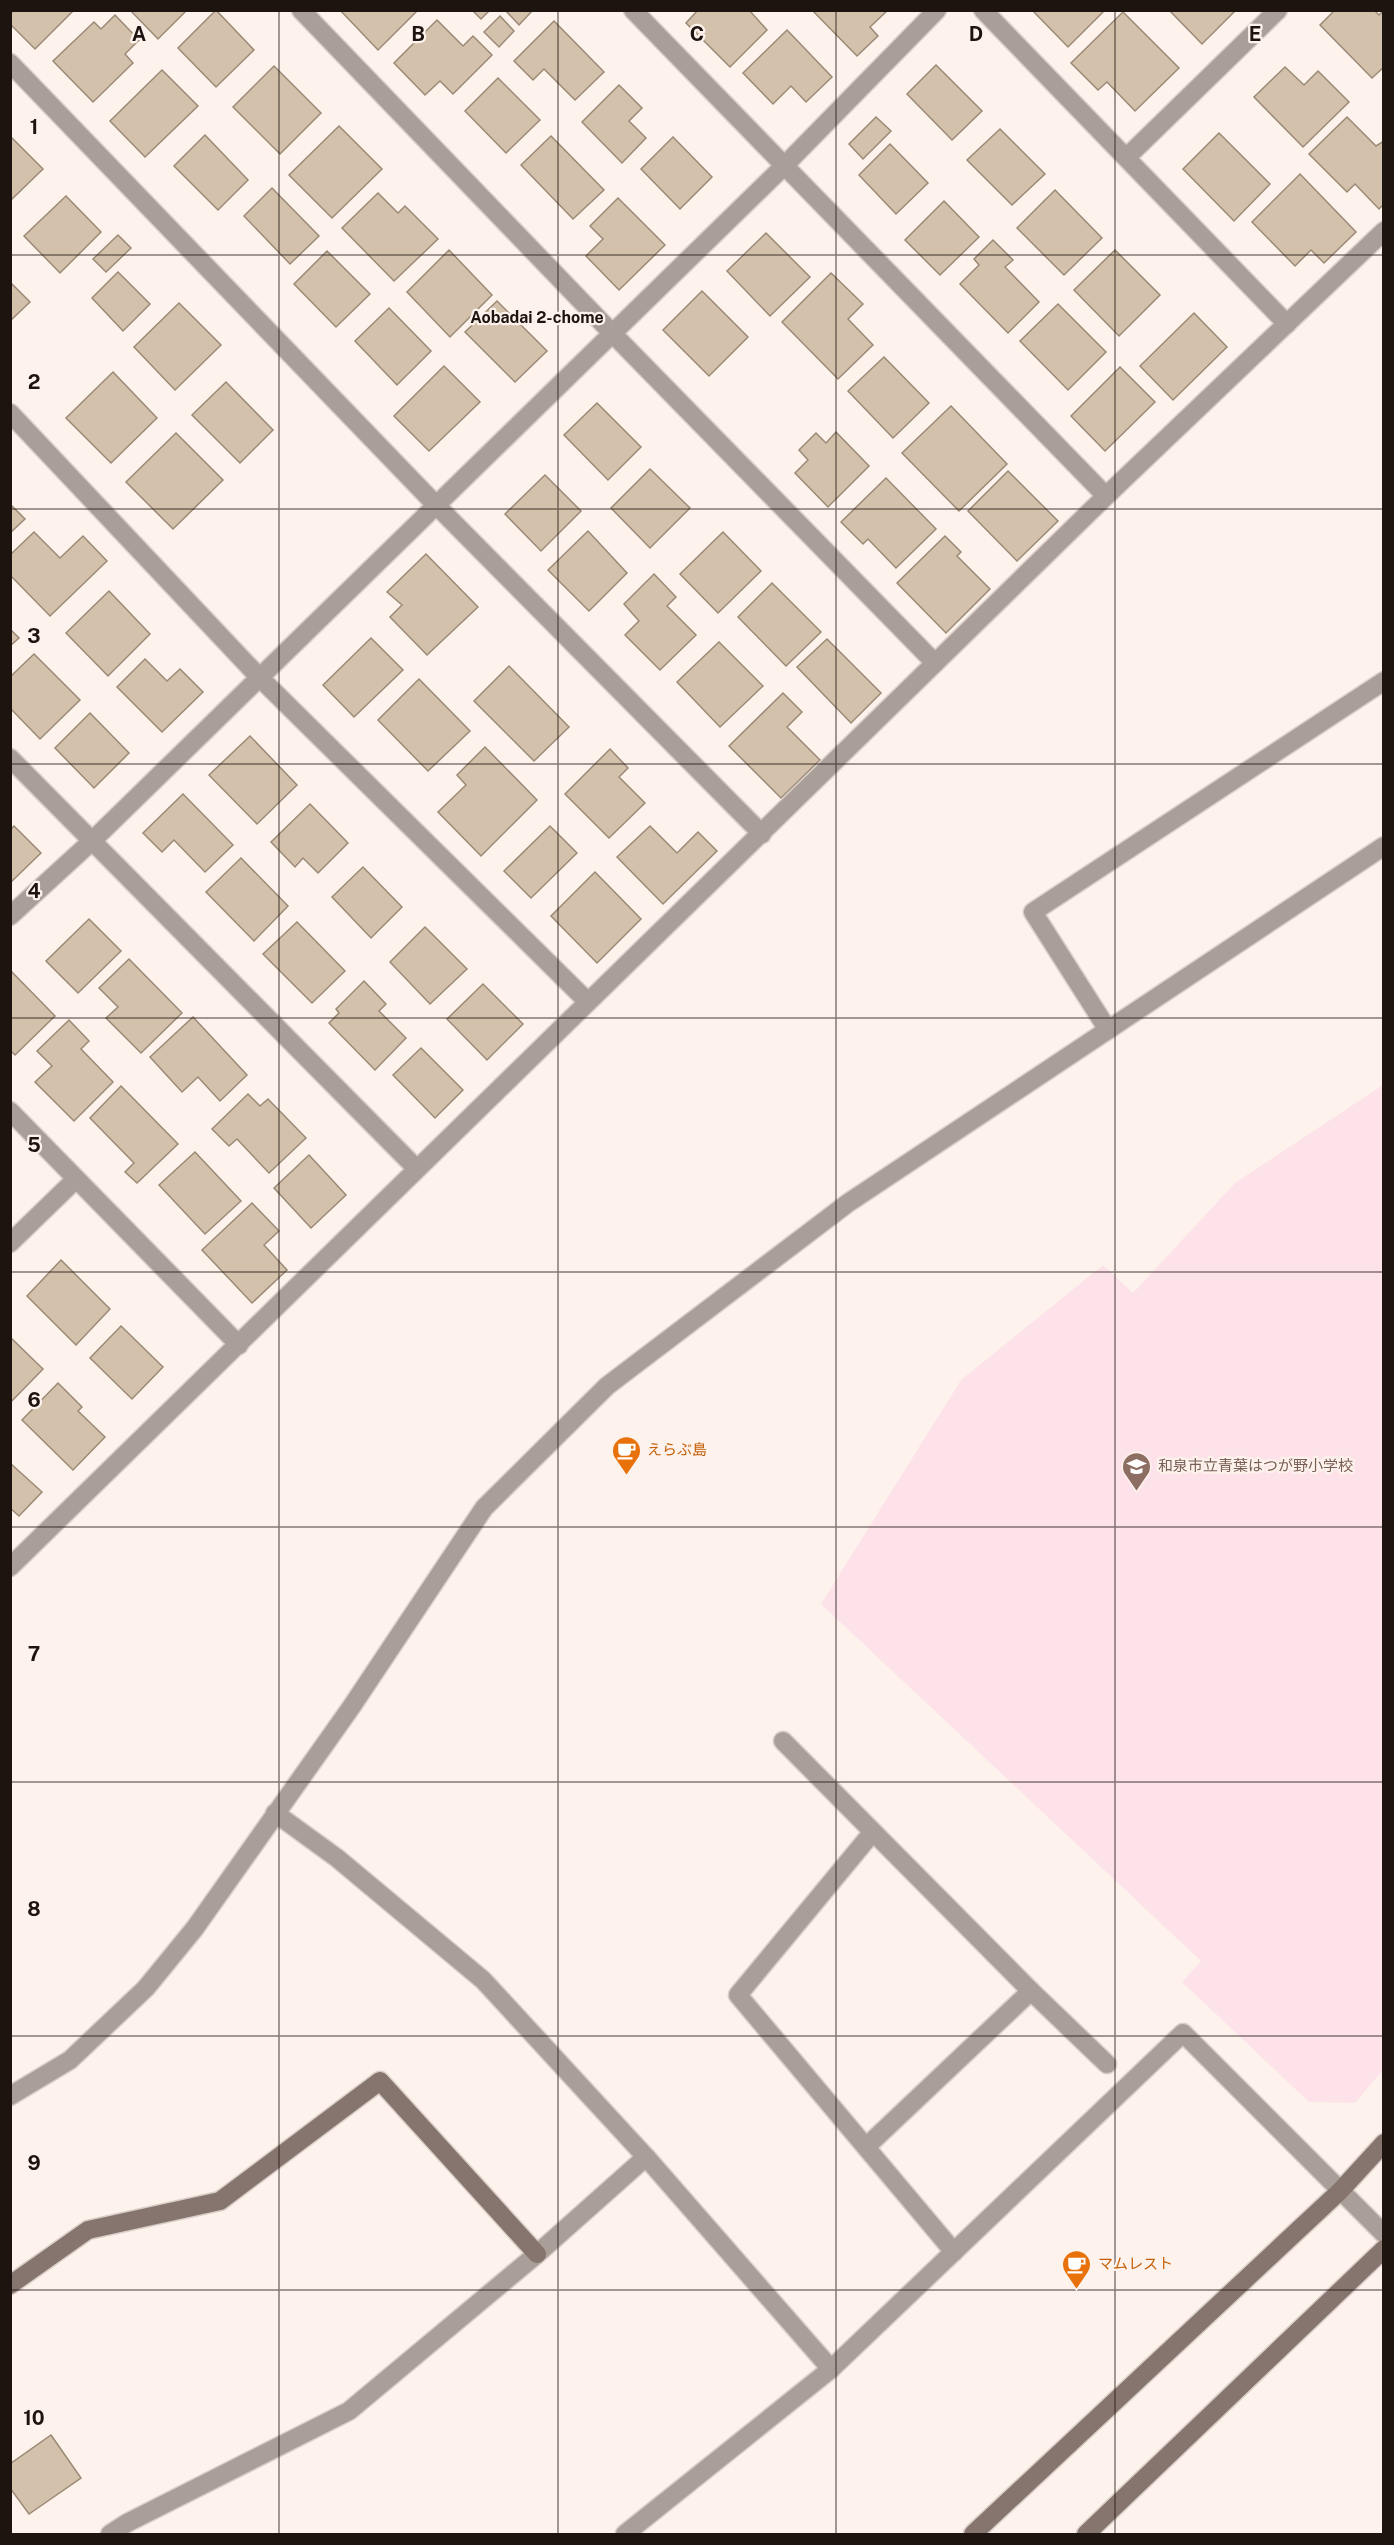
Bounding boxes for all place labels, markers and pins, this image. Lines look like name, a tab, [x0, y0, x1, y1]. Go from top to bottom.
cafe icon: えらぶ島	[610, 1434, 642, 1476]
place label: えらぶ島	[647, 1441, 707, 1458]
school or university icon: 和泉市立青葉はつが野小学校	[1121, 1450, 1153, 1492]
place label: 和泉市立青葉はつが野小学校	[1158, 1457, 1353, 1474]
cafe icon: マムレスト	[1061, 2248, 1093, 2290]
place label: マムレスト	[1098, 2255, 1173, 2272]

